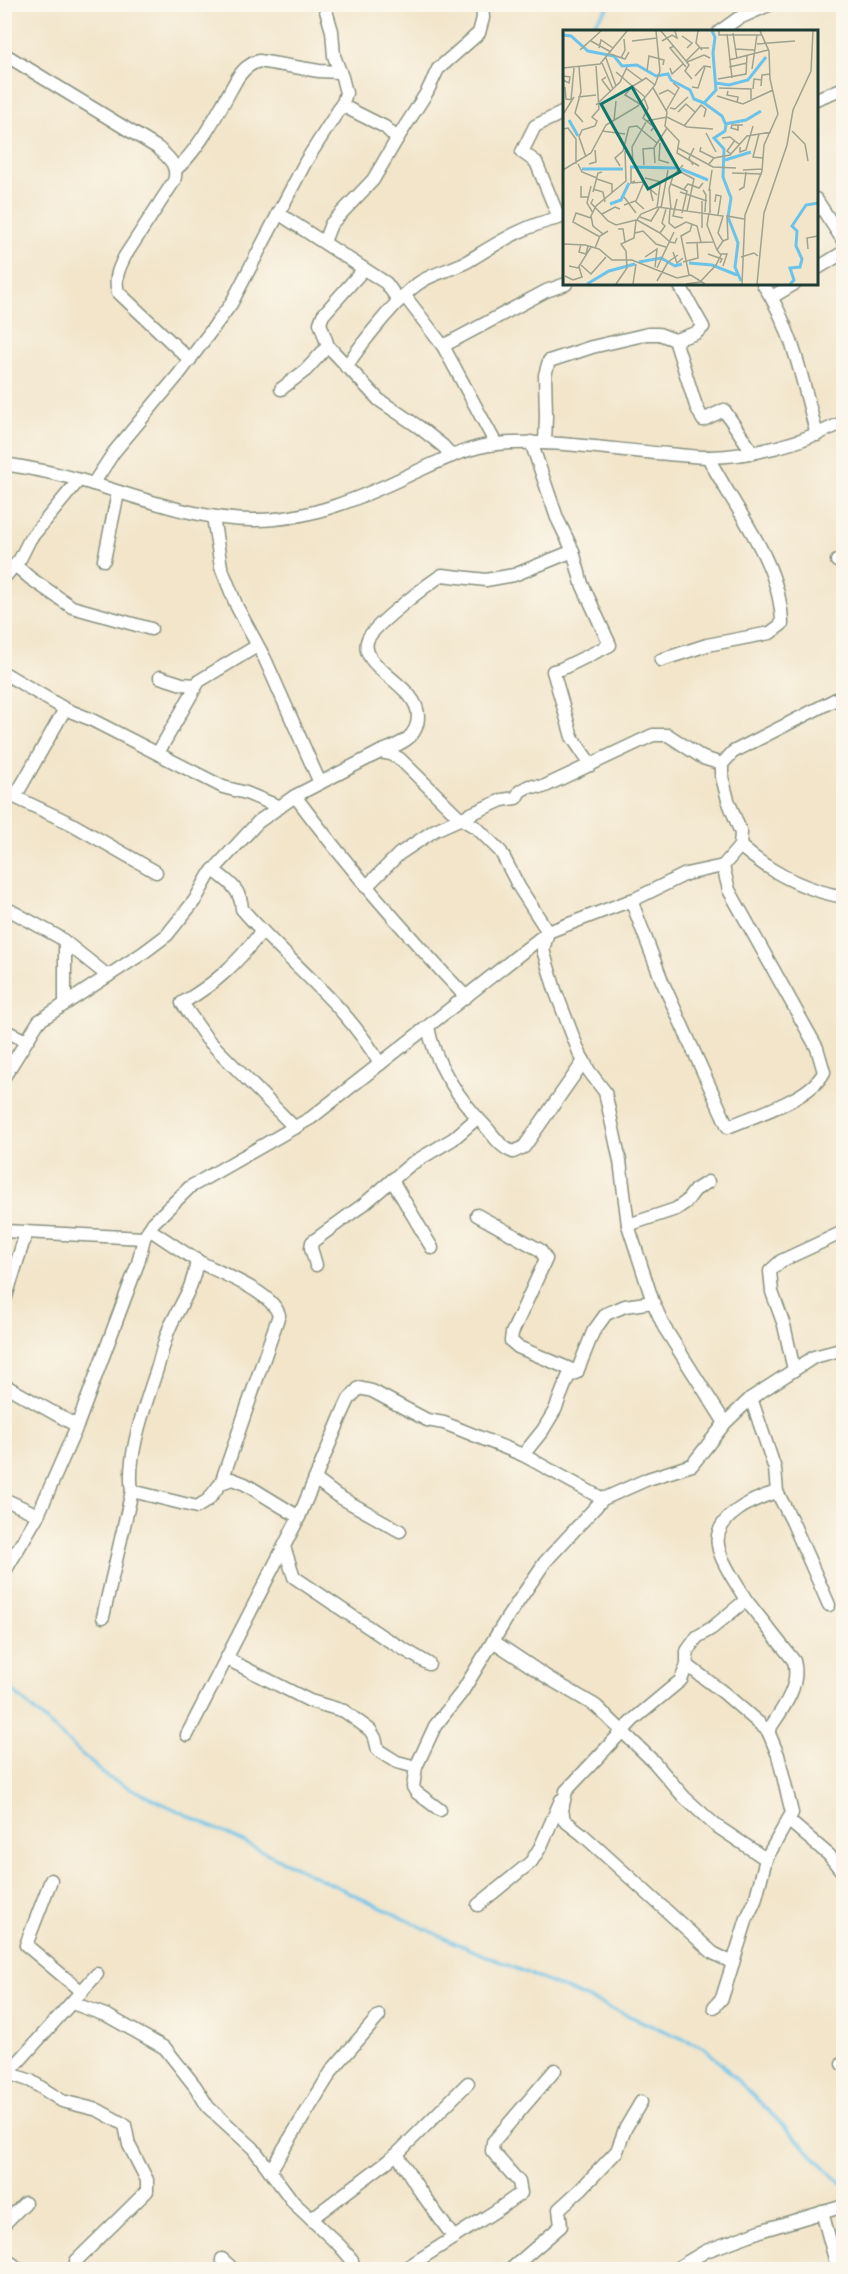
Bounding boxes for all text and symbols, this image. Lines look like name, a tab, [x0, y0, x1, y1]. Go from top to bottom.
inset map	[563, 30, 818, 285]

